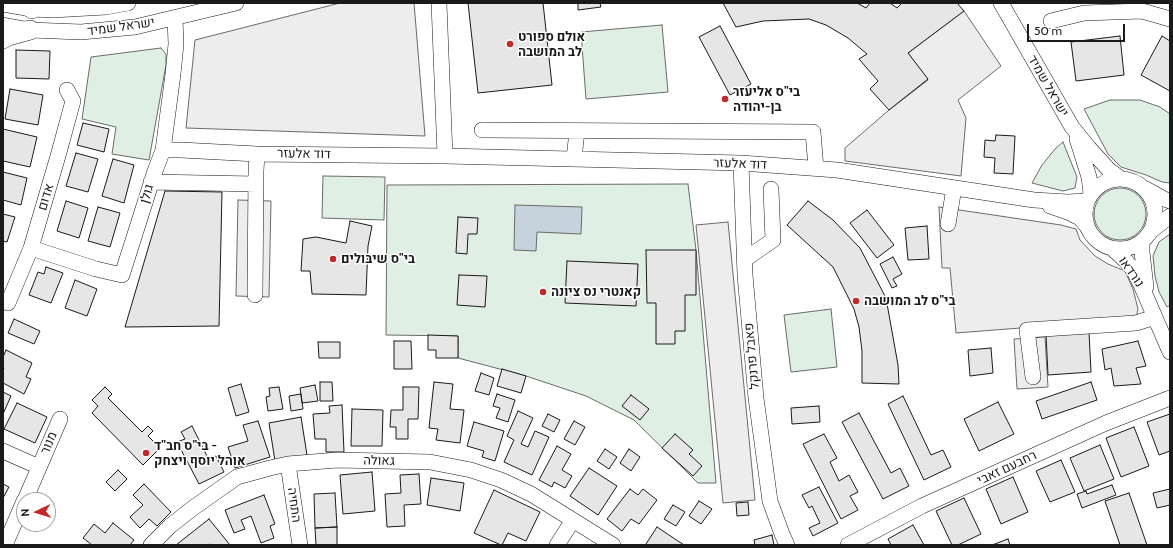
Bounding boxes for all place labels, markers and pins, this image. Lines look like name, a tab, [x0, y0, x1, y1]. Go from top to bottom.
place label: אולם ספורט לב המושבה	[518, 29, 585, 60]
marker: אולם ספורט לב המושבה	[505, 39, 515, 49]
place label: בי"ס אליעזר בן-יהודה	[733, 84, 800, 115]
marker: בי"ס אליעזר בן-יהודה	[720, 94, 730, 104]
place label: בי"ס שיבולים	[341, 251, 415, 267]
marker: בי"ס שיבולים	[328, 254, 338, 264]
place label: קאנטרי נס ציונה	[551, 284, 641, 300]
marker: קאנטרי נס ציונה	[538, 287, 548, 297]
place label: בי"ס לב המושבה	[864, 293, 956, 309]
marker: בי"ס לב המושבה	[851, 296, 861, 306]
place label: בי"ס חב"ד - אוהל יוסף ויצחק	[154, 438, 246, 469]
marker: בי"ס חב"ד - אוהל יוסף ויצחק	[141, 448, 151, 458]

